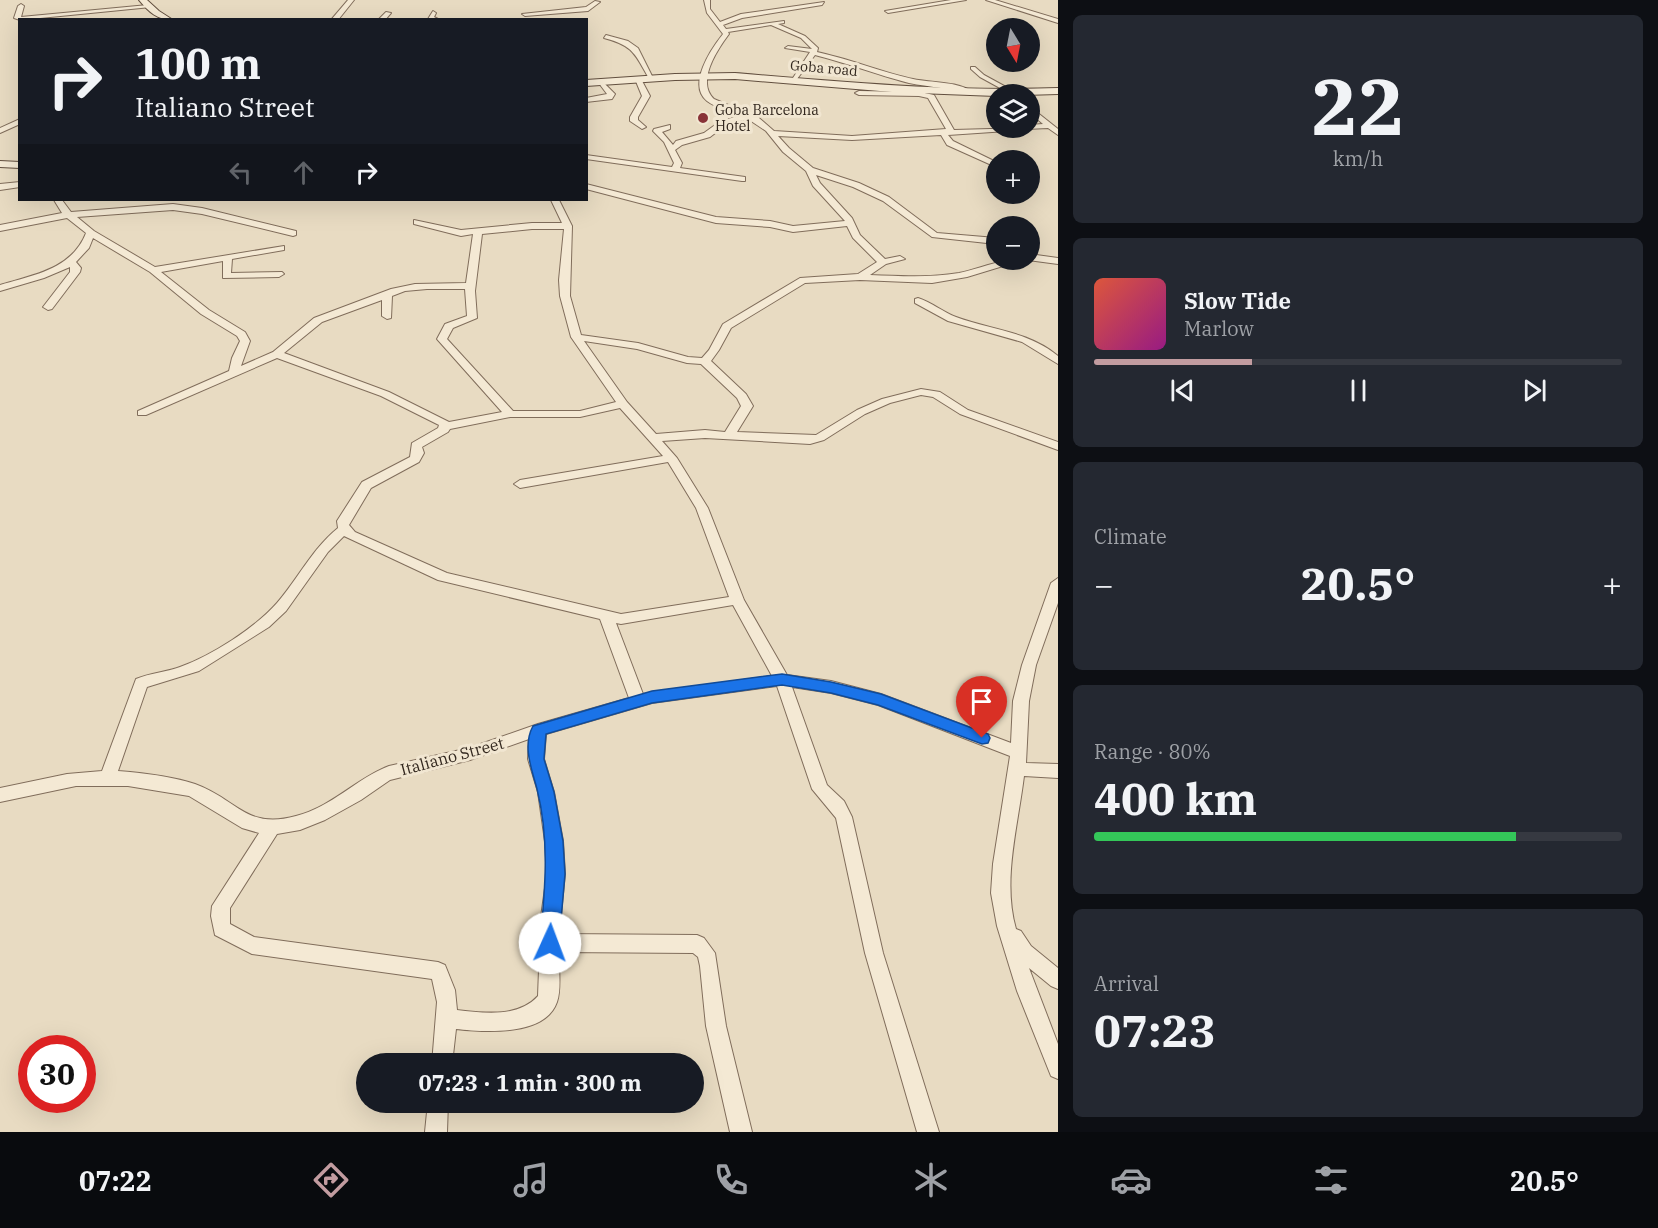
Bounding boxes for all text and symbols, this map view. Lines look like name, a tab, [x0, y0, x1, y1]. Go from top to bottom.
north arrow	[986, 18, 1040, 72]
map controls	[986, 18, 1040, 270]
text: 100 m	[135, 36, 261, 91]
icon: right	[36, 42, 114, 120]
text: 22	[1311, 55, 1405, 156]
street label: Goba road	[789, 56, 859, 80]
button: layers	[986, 84, 1040, 138]
text: Italiano Street	[135, 89, 315, 124]
place label: Goba Barcelona Hotel	[715, 101, 819, 135]
marker: Goba Barcelona Hotel	[696, 111, 710, 125]
text: km/h	[1333, 145, 1383, 172]
button: +	[986, 150, 1040, 204]
icon: left	[224, 156, 257, 189]
icon: ahead	[287, 156, 320, 189]
icon: right	[350, 156, 383, 189]
button: −	[986, 216, 1040, 270]
text: Slow Tide	[1184, 286, 1291, 315]
text: Marlow	[1184, 315, 1254, 342]
icon: previous	[1166, 374, 1199, 407]
icon: pause	[1342, 374, 1375, 407]
icon: next	[1518, 374, 1551, 407]
text: Climate	[1094, 523, 1167, 550]
text: 20.5°	[1301, 554, 1415, 612]
text: −	[1094, 563, 1114, 606]
text: +	[1602, 563, 1622, 606]
pin	[956, 676, 1007, 738]
icon: arrive	[965, 685, 998, 718]
street label: Italiano Street	[398, 732, 506, 779]
text: Range · 80%	[1094, 738, 1211, 765]
text: 400 km	[1094, 769, 1257, 827]
position arrow	[518, 911, 582, 975]
text: Arrival	[1094, 970, 1159, 997]
text: 07:23	[1094, 1001, 1216, 1059]
speed limit sign: 30	[18, 1035, 96, 1113]
text: 07:23 · 1 min · 300 m	[418, 1068, 642, 1097]
icon: directions	[310, 1159, 352, 1201]
icon: music	[510, 1159, 552, 1201]
icon: phone	[710, 1159, 752, 1201]
icon: climate	[910, 1159, 952, 1201]
icon: car	[1110, 1159, 1152, 1201]
icon: filters	[1310, 1159, 1352, 1201]
text: 07:22	[79, 1163, 152, 1198]
text: 20.5°	[1510, 1163, 1579, 1198]

